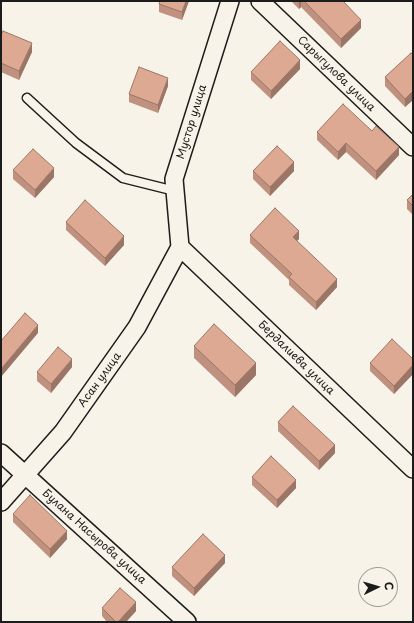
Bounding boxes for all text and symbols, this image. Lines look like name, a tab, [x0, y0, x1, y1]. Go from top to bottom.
street label: Сарыгулова улица	[294, 34, 378, 114]
street label: Мустор улица	[174, 83, 210, 161]
street label: Бердалиева улица	[255, 318, 337, 398]
street label: Асан улица	[76, 350, 124, 410]
street label: Булана Насырова улица	[39, 487, 149, 587]
north arrow	[358, 567, 398, 607]
text: С	[381, 581, 398, 591]

